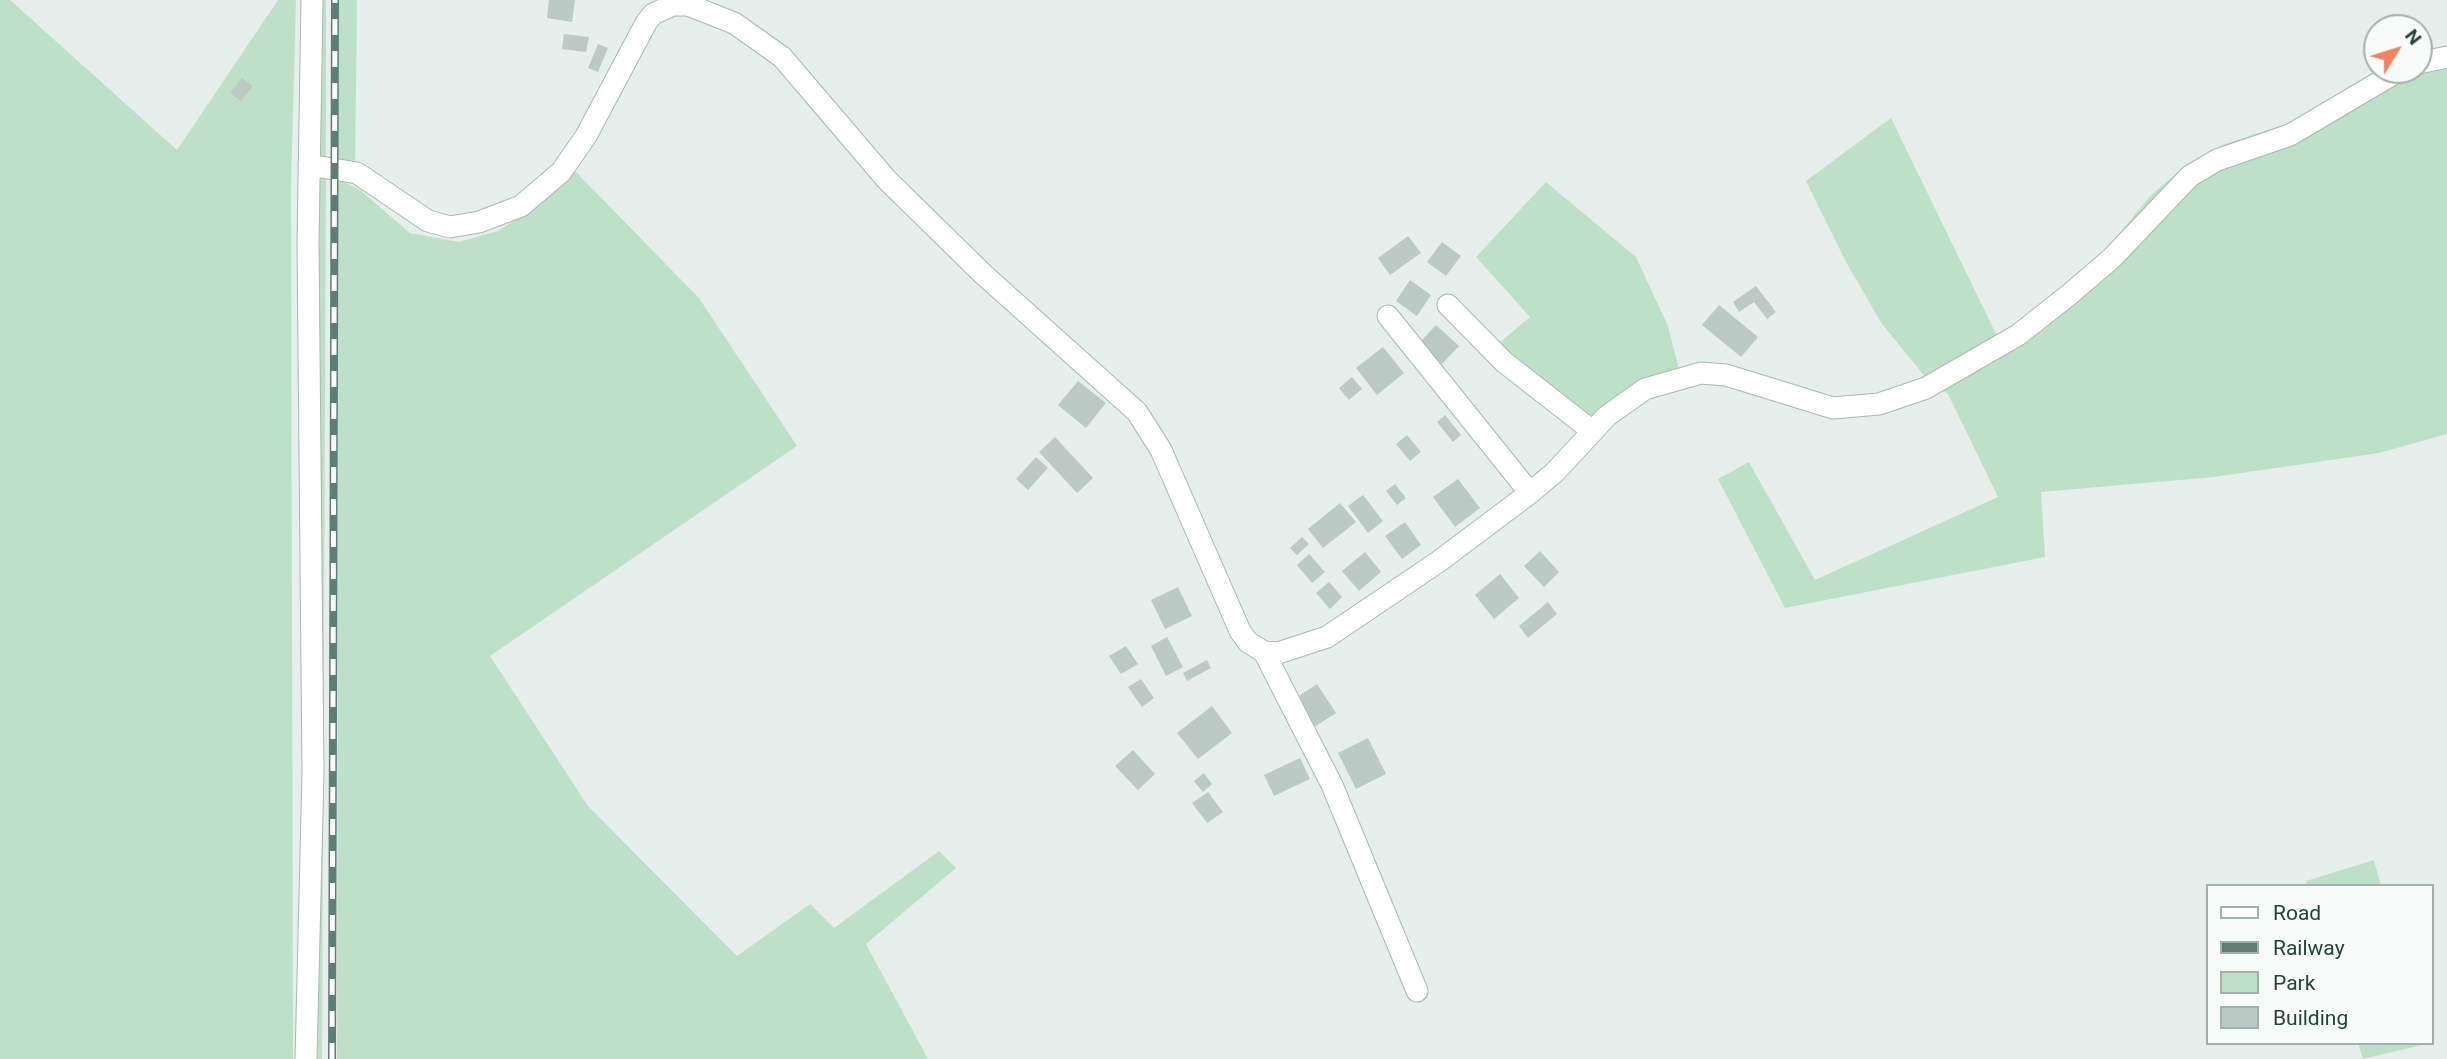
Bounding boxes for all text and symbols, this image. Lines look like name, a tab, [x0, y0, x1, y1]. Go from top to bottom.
north arrow	[2363, 14, 2433, 84]
text: N	[2400, 25, 2427, 49]
legend	[2206, 884, 2433, 1045]
text: Road	[2273, 901, 2321, 925]
text: Railway	[2273, 936, 2345, 960]
text: Park	[2273, 971, 2315, 995]
text: Building	[2273, 1006, 2348, 1030]

